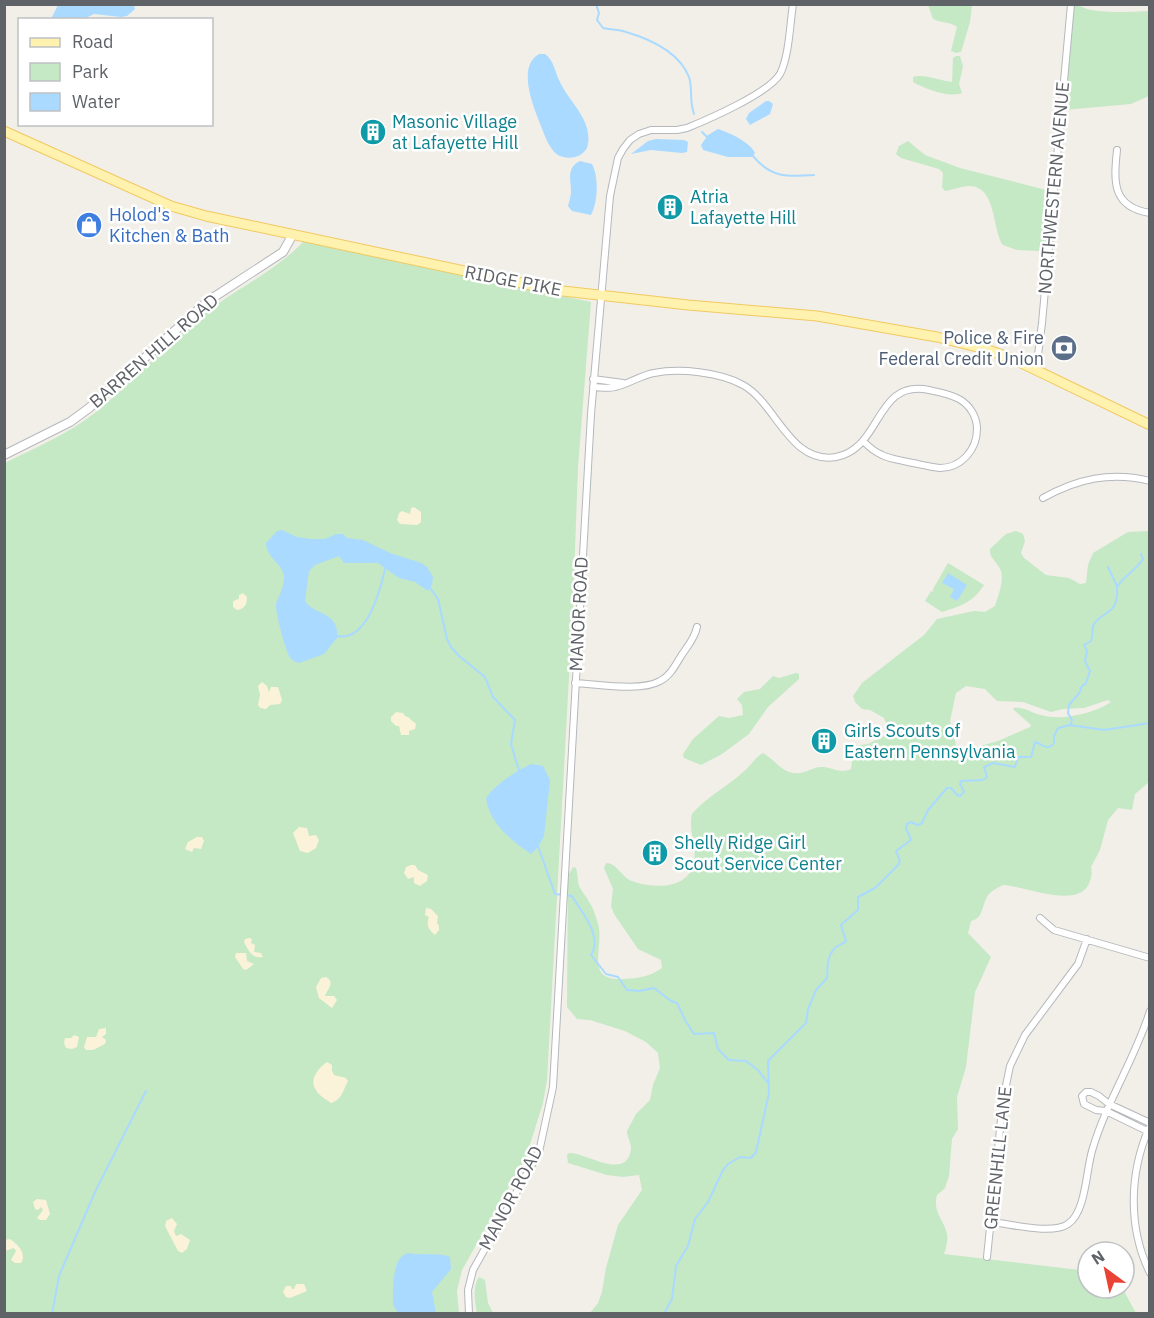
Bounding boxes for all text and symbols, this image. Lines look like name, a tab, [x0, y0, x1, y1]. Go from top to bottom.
legend	[18, 18, 213, 126]
text: Road	[72, 30, 113, 53]
text: Park	[72, 60, 109, 83]
street label: NORTHWESTERN AVENUE	[1033, 81, 1074, 295]
text: Water	[72, 90, 121, 113]
place label: Masonic Village at Lafayette Hill	[392, 110, 518, 154]
building icon: Masonic Village at Lafayette Hill	[358, 117, 388, 147]
place label: Atria Lafayette Hill	[690, 185, 796, 229]
building icon: Atria Lafayette Hill	[655, 192, 685, 222]
place label: Holod's Kitchen & Bath	[109, 203, 229, 247]
shop icon: Holod's Kitchen & Bath	[74, 210, 104, 240]
street label: RIDGE PIKE	[463, 260, 563, 301]
street label: BARREN HILL ROAD	[85, 288, 223, 413]
place label: Police & Fire Federal Credit Union	[879, 326, 1044, 370]
bank icon: Police & Fire Federal Credit Union	[1049, 333, 1079, 363]
street label: MANOR ROAD	[564, 556, 593, 672]
place label: Girls Scouts of Eastern Pennsylvania	[844, 719, 1016, 763]
building icon: Girls Scouts of Eastern Pennsylvania	[809, 726, 839, 756]
place label: Shelly Ridge Girl Scout Service Center	[674, 831, 842, 875]
building icon: Shelly Ridge Girl Scout Service Center	[640, 838, 670, 868]
street label: GREENHILL LANE	[979, 1085, 1016, 1231]
street label: MANOR ROAD	[473, 1142, 548, 1254]
north arrow	[1076, 1240, 1136, 1300]
text: N	[1088, 1246, 1108, 1269]

